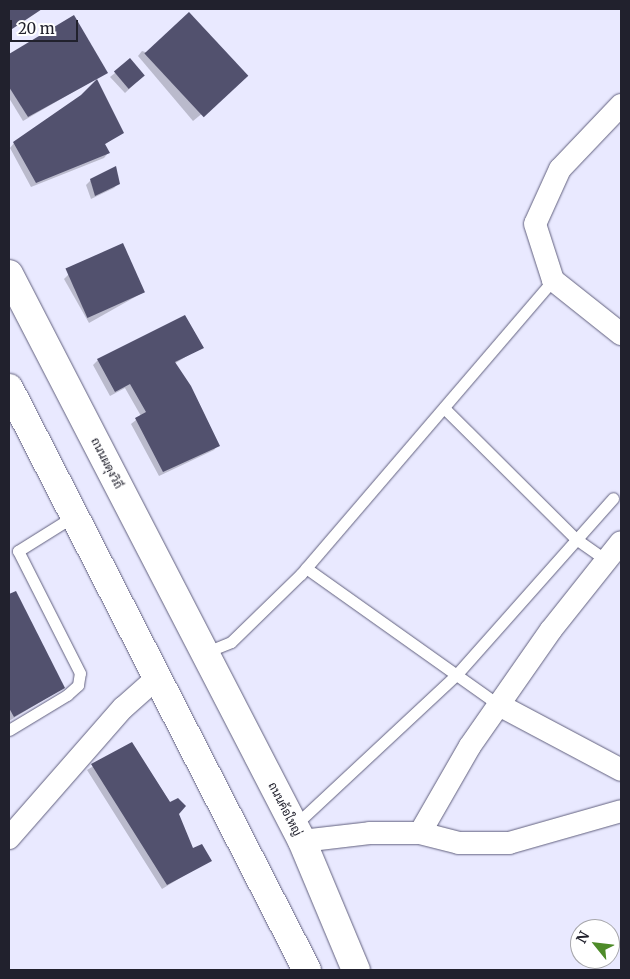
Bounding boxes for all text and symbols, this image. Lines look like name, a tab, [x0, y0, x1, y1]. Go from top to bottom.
scale bar	[12, 10, 80, 42]
text: 20 m	[18, 19, 55, 38]
street label: ถนนผดุงวิถี	[88, 435, 126, 491]
street label: ถนนค้อใหญ่	[265, 780, 305, 838]
north arrow	[570, 919, 620, 969]
text: N	[572, 928, 593, 946]

